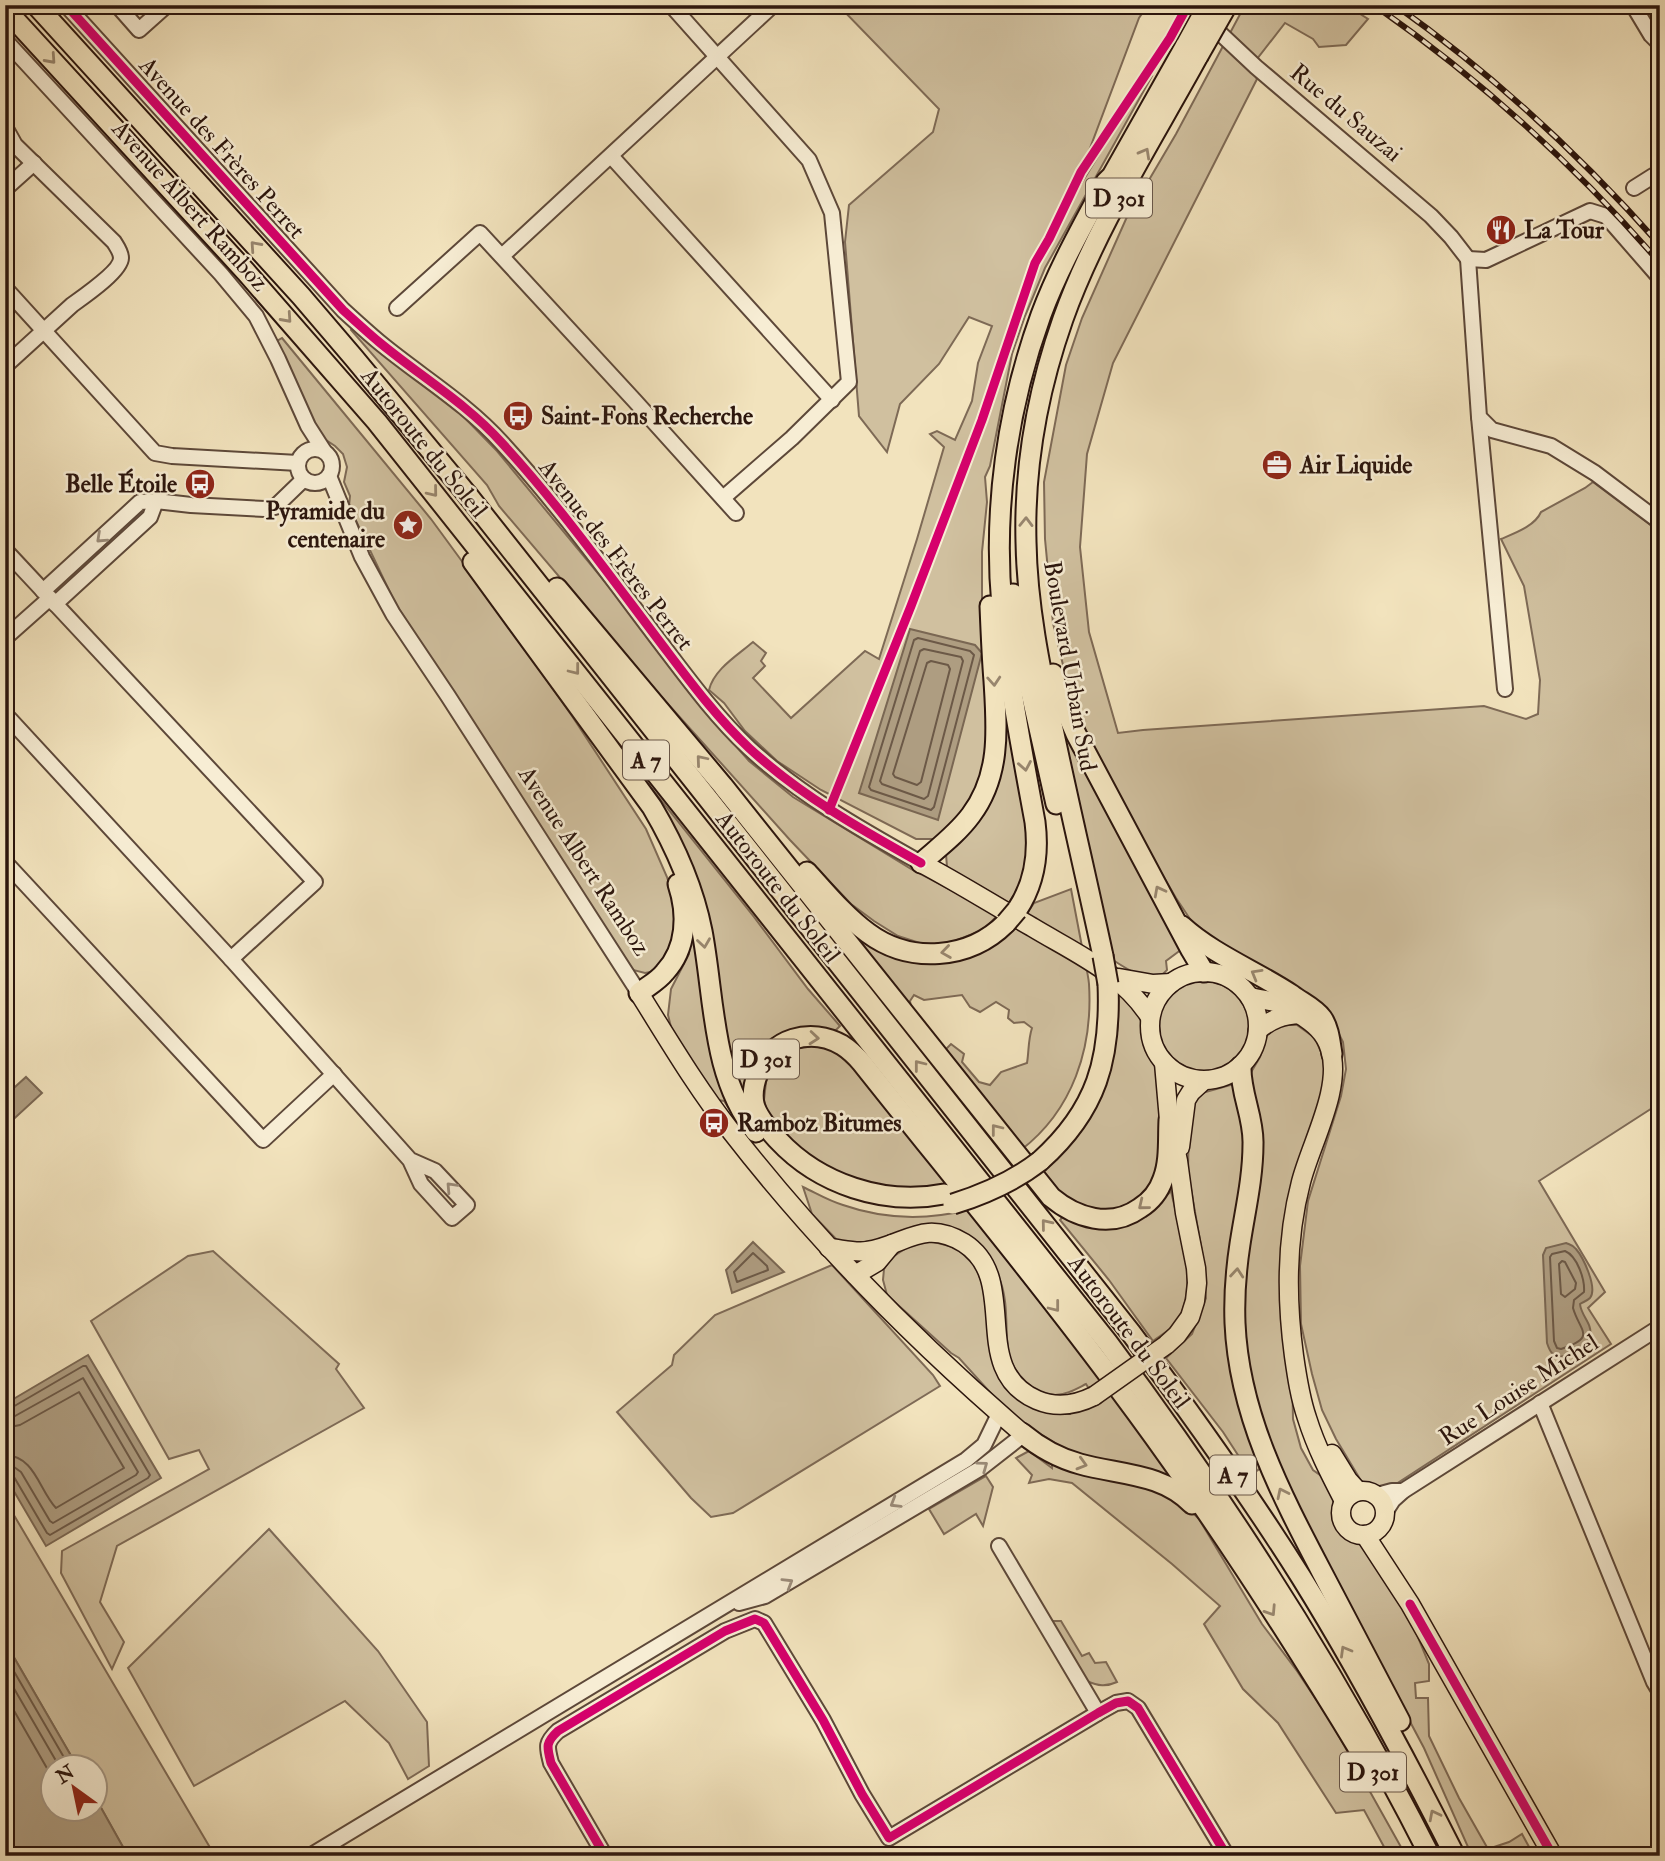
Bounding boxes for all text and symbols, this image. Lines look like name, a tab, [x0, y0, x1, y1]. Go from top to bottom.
street label: Avenue des Frères Perret	[131, 50, 312, 246]
one-way arrow	[43, 51, 56, 64]
street label: Rue du Sauzai	[1283, 57, 1409, 169]
street label: Avenue Albert Ramboz	[104, 113, 275, 298]
one-way arrow	[1137, 147, 1150, 160]
road number: D 301	[1086, 178, 1152, 218]
restaurant icon: La Tour	[1484, 213, 1518, 247]
place label: La Tour	[1524, 215, 1605, 246]
one-way arrow	[251, 241, 263, 254]
one-way arrow	[279, 309, 291, 322]
street label: Autoroute du Soleil	[353, 361, 494, 525]
bus stop icon: Saint-Fons Recherche	[501, 399, 535, 433]
place label: Saint-Fons Recherche	[541, 401, 753, 432]
office icon: Air Liquide	[1260, 448, 1294, 482]
place label: Air Liquide	[1299, 450, 1412, 481]
street label: Avenue des Frères Perret	[531, 452, 700, 657]
bus stop icon: Belle Étoile	[183, 467, 217, 501]
place label: Belle Étoile	[65, 468, 177, 500]
one-way arrow	[425, 484, 437, 497]
place label: Pyramide du centenaire	[266, 496, 386, 555]
place icon: Pyramide du centenaire	[391, 508, 425, 542]
one-way arrow	[1018, 517, 1034, 527]
one-way arrow	[96, 529, 109, 542]
street label: Boulevard Urbain Sud	[1036, 558, 1104, 774]
one-way arrow	[566, 663, 579, 675]
one-way arrow	[986, 676, 1001, 687]
road number: A 7	[623, 740, 669, 780]
one-way arrow	[697, 756, 709, 769]
street label: Avenue Albert Ramboz	[511, 760, 657, 962]
one-way arrow	[1017, 760, 1032, 772]
street label: Autoroute du Soleil	[708, 804, 847, 969]
one-way arrow	[1154, 886, 1167, 898]
one-way arrow	[696, 938, 711, 949]
one-way arrow	[940, 945, 952, 960]
one-way arrow	[1251, 969, 1264, 982]
one-way arrow	[809, 1030, 820, 1045]
road number: D 301	[733, 1040, 799, 1078]
one-way arrow	[915, 1060, 927, 1073]
bus stop icon: Ramboz Bitumes	[697, 1106, 731, 1140]
place label: Ramboz Bitumes	[737, 1108, 901, 1139]
one-way arrow	[992, 1125, 1005, 1137]
one-way arrow	[446, 1182, 459, 1195]
one-way arrow	[1139, 1197, 1152, 1209]
one-way arrow	[1041, 1220, 1054, 1232]
street label: Autoroute du Soleil	[1060, 1248, 1197, 1415]
one-way arrow	[1229, 1267, 1244, 1278]
one-way arrow	[1047, 1299, 1060, 1311]
street label: Rue Louise Michel	[1434, 1327, 1604, 1453]
one-way arrow	[1076, 1456, 1088, 1471]
road number: A 7	[1210, 1456, 1256, 1494]
one-way arrow	[975, 1462, 988, 1474]
one-way arrow	[1276, 1488, 1290, 1500]
one-way arrow	[889, 1495, 902, 1508]
one-way arrow	[780, 1578, 793, 1591]
one-way arrow	[1263, 1603, 1276, 1616]
one-way arrow	[1340, 1645, 1353, 1658]
north arrow	[38, 1752, 108, 1822]
road number: D 301	[1340, 1752, 1406, 1792]
text: N	[51, 1759, 80, 1790]
one-way arrow	[1429, 1810, 1443, 1822]

